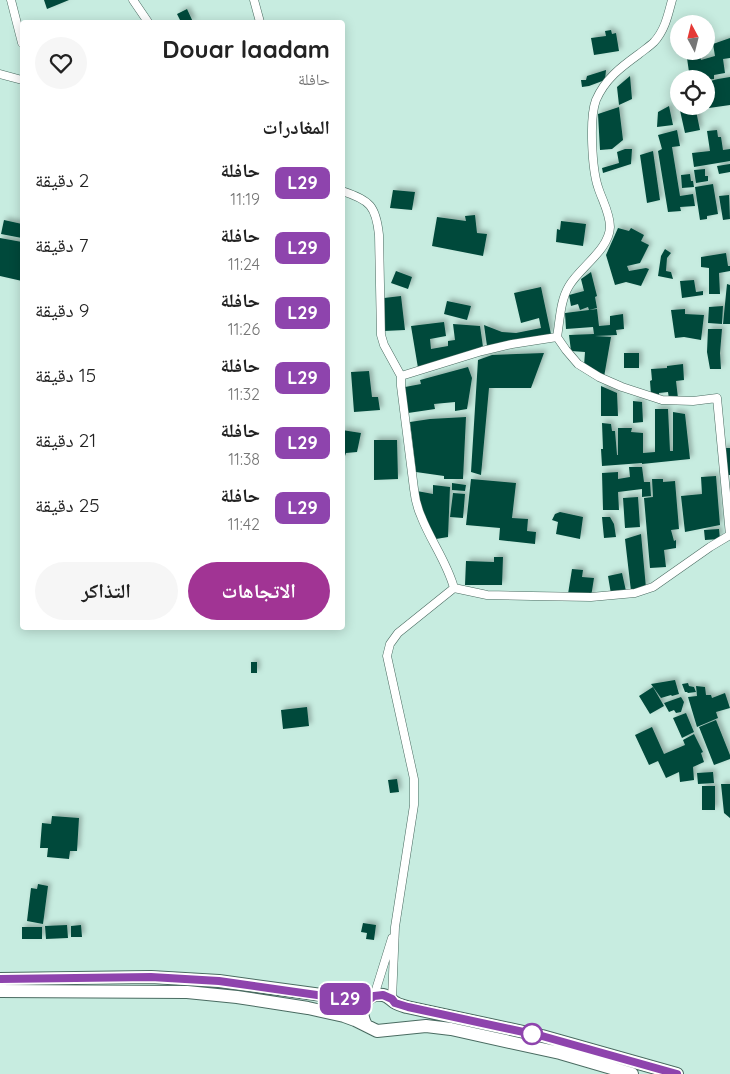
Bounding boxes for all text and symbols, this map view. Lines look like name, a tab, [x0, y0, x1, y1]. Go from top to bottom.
north arrow	[670, 15, 715, 60]
map controls	[670, 15, 715, 115]
text: Douar laadam	[162, 34, 330, 64]
button: heart	[35, 37, 87, 89]
text: حافلة	[298, 69, 330, 89]
button: locate	[670, 70, 715, 115]
text: المغادرات	[263, 115, 330, 139]
text: حافلة	[221, 158, 260, 182]
text: 2 دقيقة	[35, 168, 89, 192]
text: L29	[287, 171, 318, 194]
text: 11:19	[230, 189, 260, 209]
text: حافلة	[221, 223, 260, 247]
text: 7 دقيقة	[35, 233, 89, 257]
text: L29	[287, 236, 318, 259]
text: 11:24	[228, 254, 260, 274]
text: حافلة	[221, 288, 260, 312]
text: 9 دقيقة	[35, 298, 89, 322]
text: L29	[287, 301, 318, 324]
text: 11:26	[228, 319, 260, 339]
text: حافلة	[221, 353, 260, 377]
text: 15 دقيقة	[35, 363, 96, 387]
text: L29	[287, 366, 318, 389]
text: 11:32	[228, 384, 260, 404]
text: حافلة	[221, 418, 260, 442]
text: 21 دقيقة	[35, 428, 96, 452]
text: L29	[287, 431, 318, 454]
text: 11:38	[228, 449, 260, 469]
text: حافلة	[221, 483, 260, 507]
text: 25 دقيقة	[35, 493, 100, 517]
text: L29	[287, 496, 318, 519]
text: 11:42	[228, 514, 260, 534]
button: التذاكر	[35, 562, 178, 620]
button: الاتجاهات	[188, 562, 330, 620]
line badge: L29	[316, 983, 374, 1015]
text: L29	[330, 987, 360, 1010]
unlabelled marker	[521, 1023, 543, 1045]

